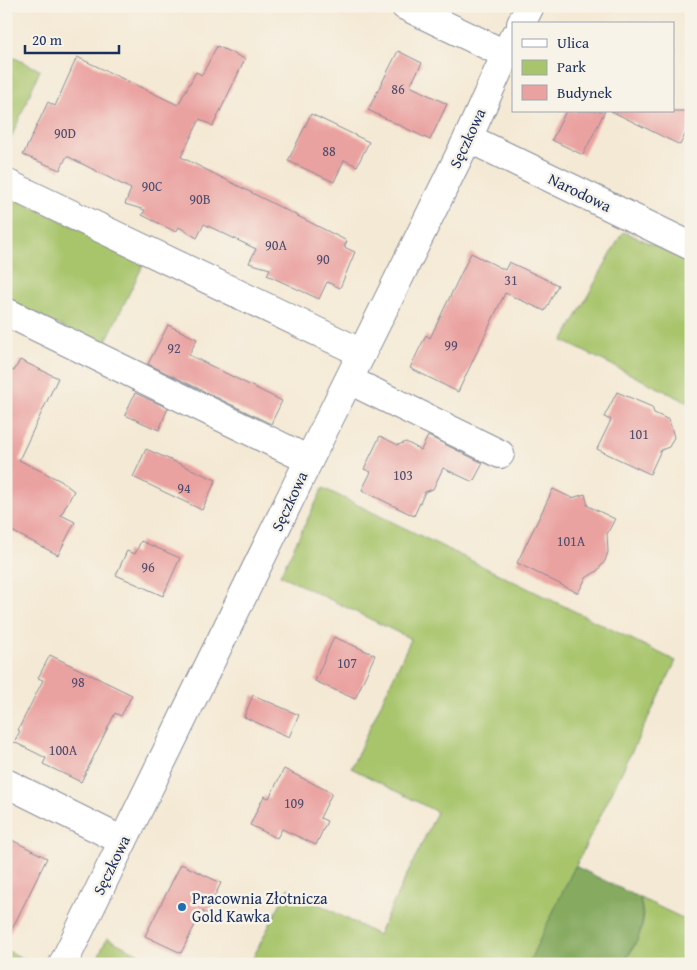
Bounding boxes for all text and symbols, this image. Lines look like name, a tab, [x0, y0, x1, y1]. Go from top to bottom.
scale bar	[25, 22, 119, 54]
legend	[512, 22, 674, 112]
text: 20 m	[32, 29, 63, 50]
text: Ulica	[557, 32, 589, 53]
text: Park	[557, 56, 586, 77]
house number: 86	[391, 79, 405, 99]
text: Budynek	[557, 82, 613, 103]
street label: Sęczkowa	[443, 104, 492, 172]
house number: 90D	[54, 123, 76, 143]
house number: 88	[322, 141, 336, 161]
street label: Narodowa	[544, 166, 616, 218]
house number: 90C	[141, 176, 163, 196]
house number: 90B	[189, 189, 211, 209]
house number: 90A	[265, 235, 287, 255]
house number: 90	[316, 249, 330, 269]
house number: 31	[504, 270, 518, 290]
house number: 99	[444, 335, 458, 355]
house number: 92	[167, 338, 181, 358]
house number: 101	[629, 424, 649, 444]
house number: 103	[393, 465, 413, 485]
street label: Sęczkowa	[265, 467, 314, 535]
house number: 94	[177, 478, 191, 498]
house number: 101A	[557, 531, 586, 551]
house number: 96	[141, 557, 155, 577]
house number: 107	[337, 653, 357, 673]
house number: 98	[71, 672, 85, 692]
house number: 100A	[49, 740, 78, 760]
house number: 109	[284, 793, 304, 813]
street label: Sęczkowa	[86, 831, 136, 899]
place label: Pracownia Złotnicza Gold Kawka	[192, 886, 328, 928]
marker: Pracownia Złotnicza Gold Kawka	[176, 901, 188, 913]

